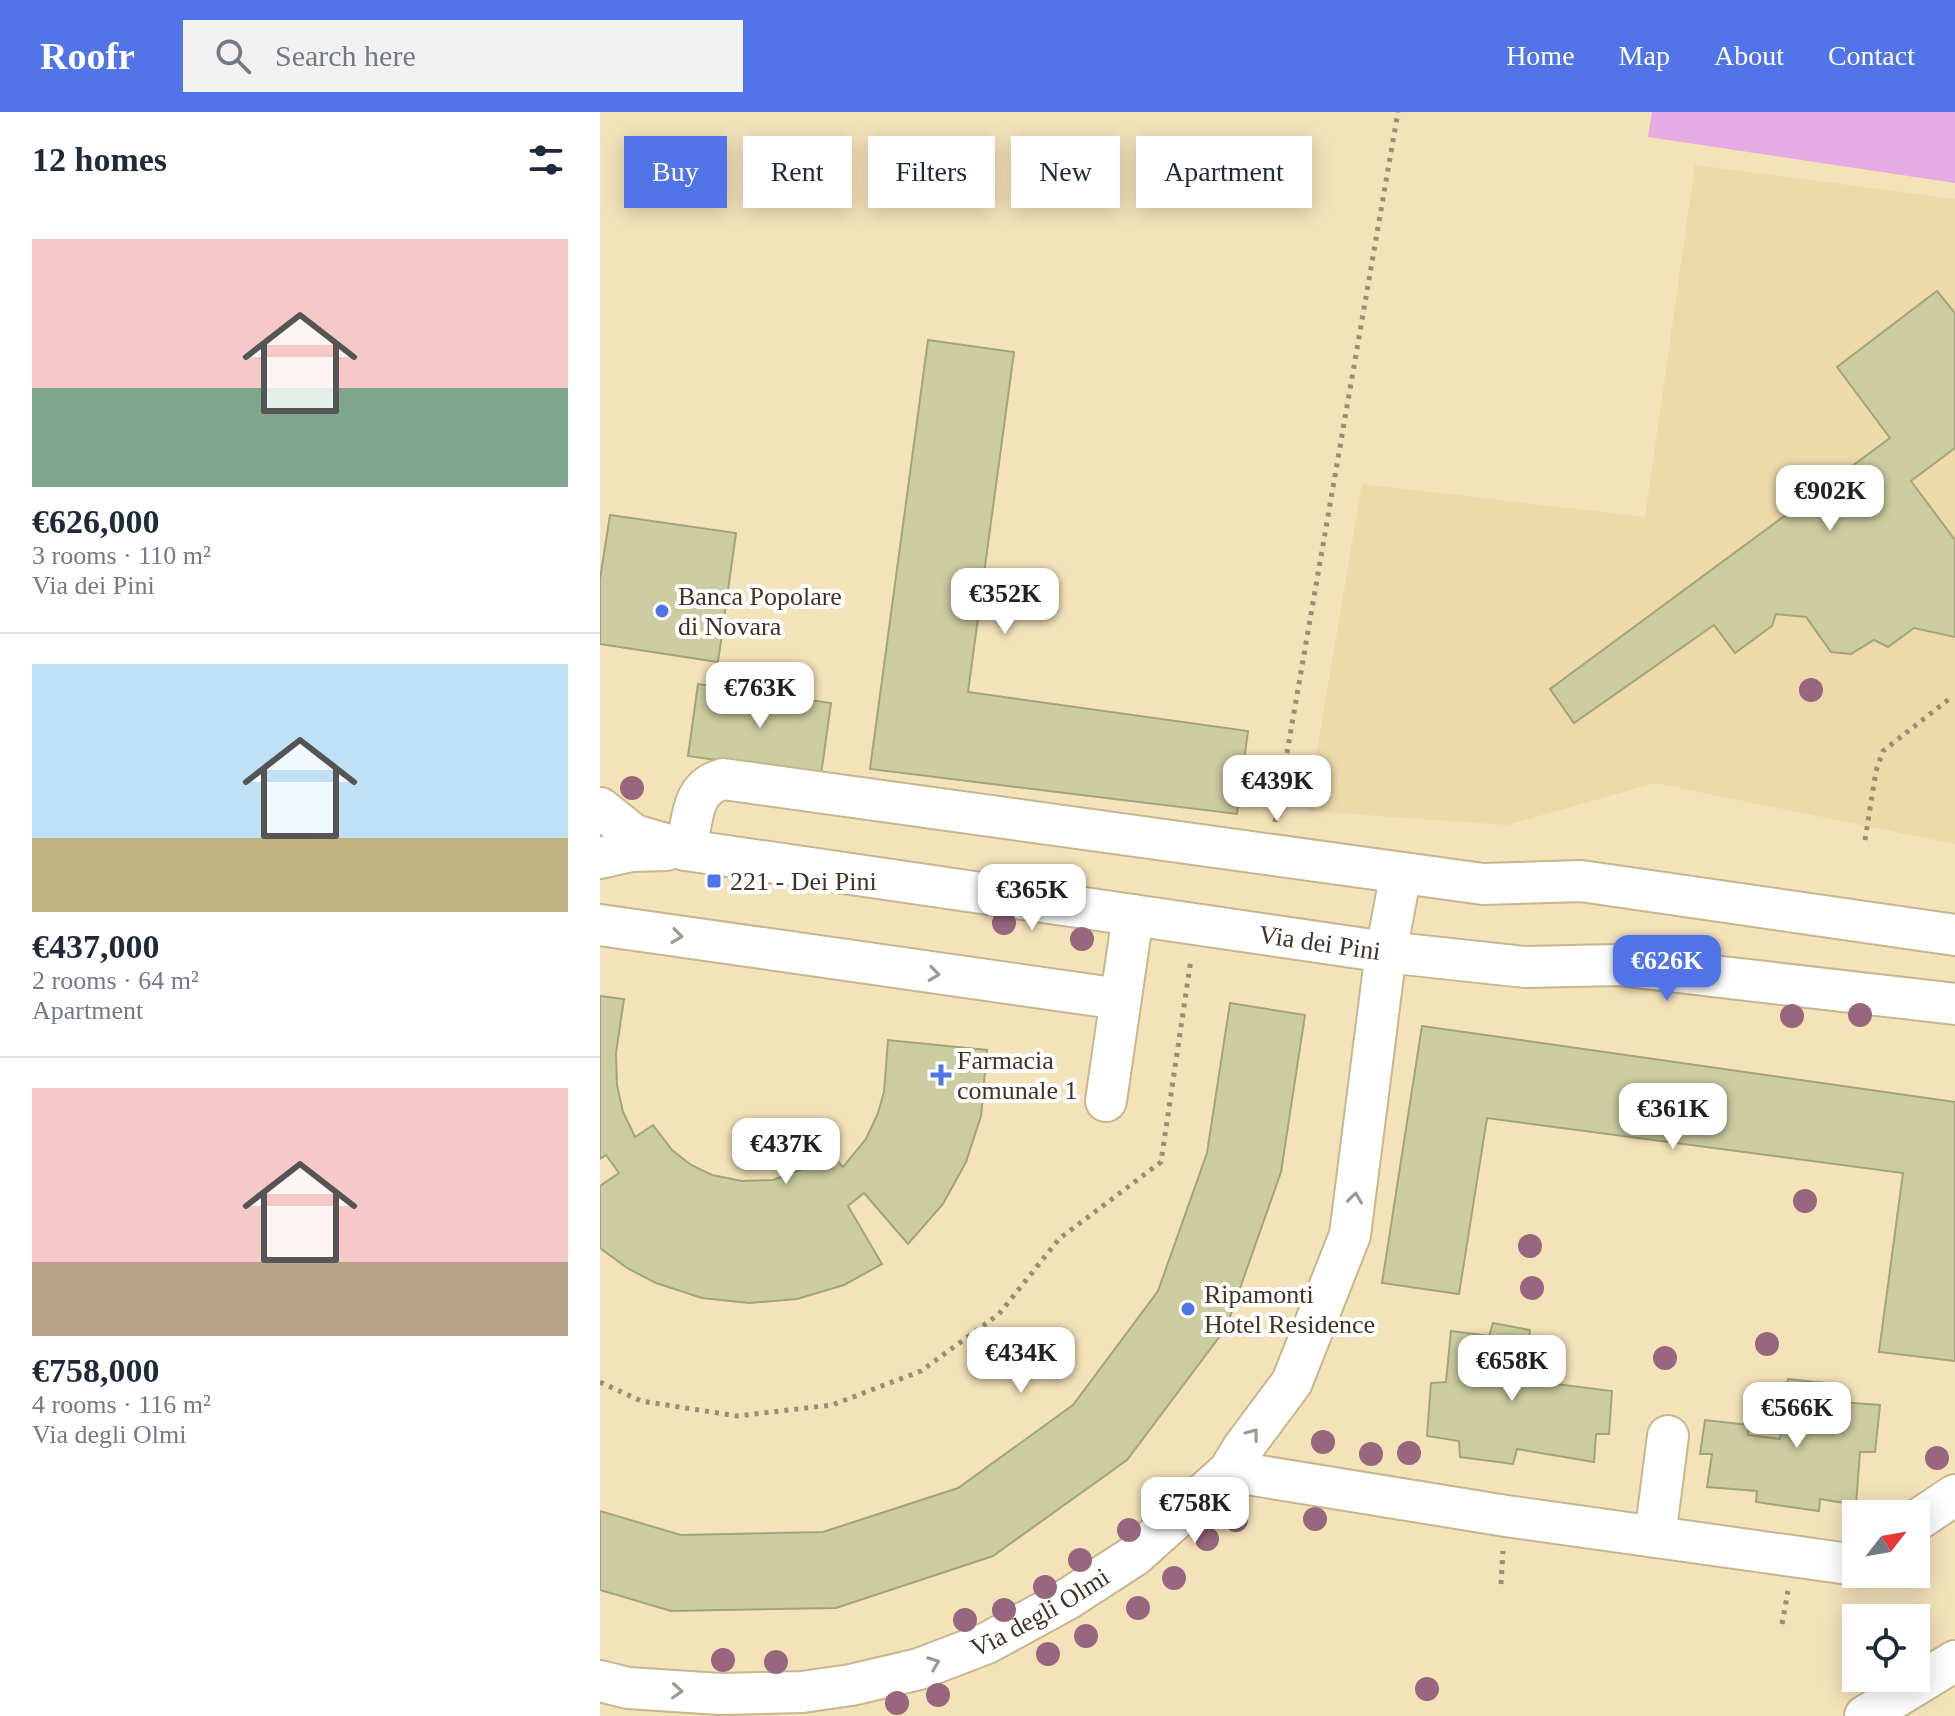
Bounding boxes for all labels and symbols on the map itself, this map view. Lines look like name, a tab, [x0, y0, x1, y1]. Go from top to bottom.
pin: €902K	[1774, 465, 1886, 533]
pin: €352K	[949, 568, 1061, 636]
place label: Banca Popolare di Novara	[678, 582, 842, 641]
marker: Banca Popolare di Novara	[653, 602, 671, 620]
pin: €763K	[704, 662, 816, 730]
pin: €439K	[1221, 755, 1333, 823]
pin: €365K	[976, 864, 1088, 932]
place label: 221 - Dei Pini	[730, 867, 877, 896]
marker: 221 - Dei Pini	[705, 872, 723, 890]
street label: Via dei Pini	[1257, 919, 1383, 966]
one-way arrow	[670, 927, 684, 944]
pin: €626K	[1611, 935, 1723, 1003]
one-way arrow	[928, 965, 941, 982]
place label: Farmacia comunale 1	[957, 1046, 1078, 1105]
marker: Farmacia comunale 1	[932, 1066, 950, 1084]
pin: €361K	[1617, 1083, 1729, 1151]
pin: €437K	[730, 1118, 842, 1186]
one-way arrow	[1346, 1191, 1363, 1205]
place label: Ripamonti Hotel Residence	[1204, 1280, 1375, 1339]
marker: Ripamonti Hotel Residence	[1179, 1300, 1197, 1318]
pin: €434K	[965, 1327, 1077, 1395]
pin: €658K	[1456, 1335, 1568, 1403]
pin: €566K	[1741, 1382, 1853, 1450]
one-way arrow	[1244, 1428, 1258, 1443]
pin: €758K	[1139, 1477, 1251, 1545]
north arrow	[1842, 1500, 1930, 1588]
street label: Via degli Olmi	[966, 1562, 1114, 1662]
one-way arrow	[926, 1656, 940, 1673]
one-way arrow	[671, 1682, 684, 1699]

